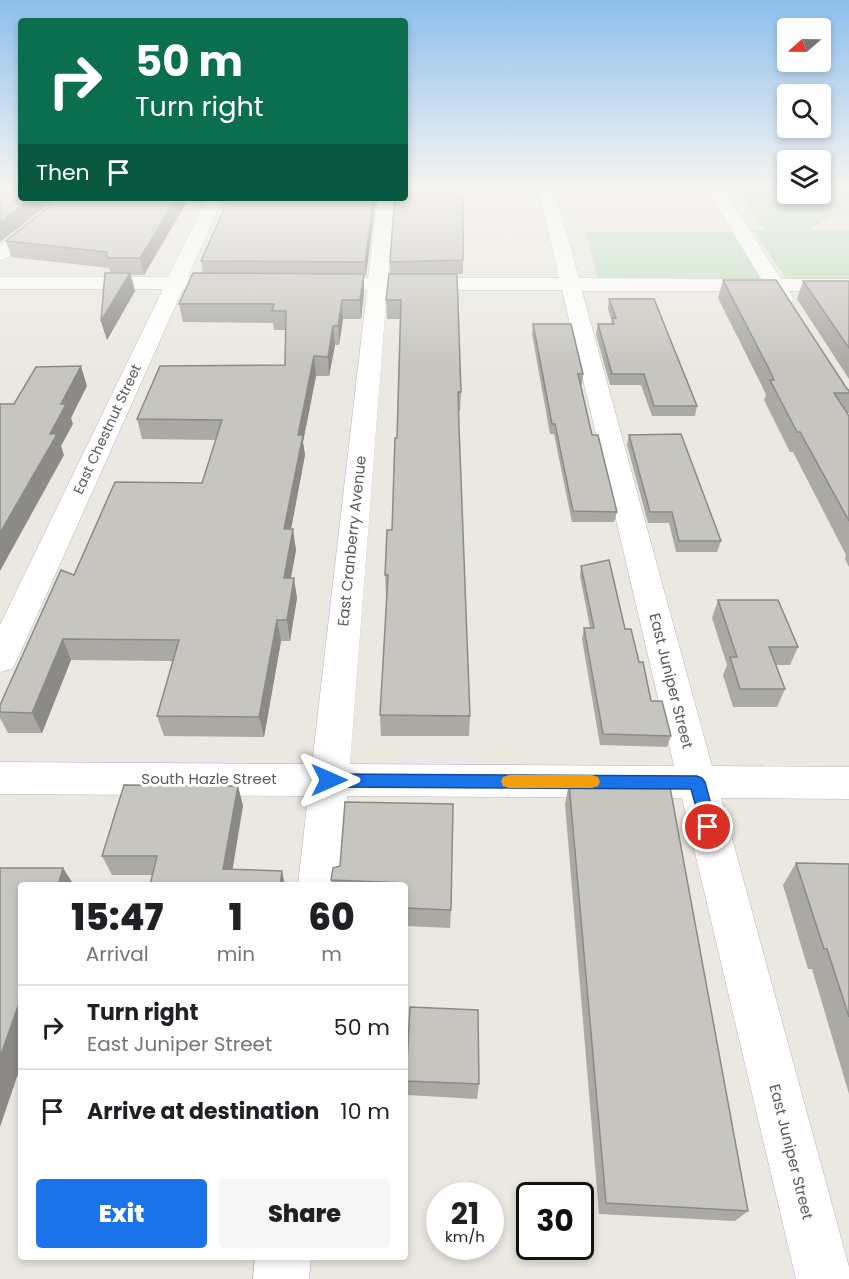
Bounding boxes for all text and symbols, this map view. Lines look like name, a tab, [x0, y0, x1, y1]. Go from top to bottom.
north arrow	[777, 18, 831, 72]
map controls	[777, 18, 831, 204]
text: 50 m	[135, 32, 243, 91]
icon: right	[36, 42, 114, 120]
button: search	[777, 84, 831, 138]
text: Turn right	[135, 88, 264, 125]
button: layers	[777, 150, 831, 204]
icon: arrive	[102, 156, 135, 189]
text: Then	[36, 157, 90, 188]
street label: East Chestnut Street	[68, 361, 146, 497]
street label: East Cranberry Avenue	[332, 455, 371, 627]
street label: East Juniper Street	[644, 611, 698, 751]
position arrow	[297, 748, 361, 812]
street label: South Hazle Street	[141, 768, 277, 789]
pin	[682, 801, 733, 852]
icon: arrive	[691, 810, 724, 843]
text: 15:47	[71, 892, 163, 943]
text: 1	[229, 892, 243, 943]
text: 60	[308, 892, 355, 943]
text: Arrival	[86, 940, 149, 968]
text: min	[217, 940, 255, 968]
text: m	[321, 940, 342, 968]
text: Turn right	[87, 997, 198, 1028]
icon: right	[36, 1011, 69, 1044]
text: 50 m	[334, 1012, 390, 1043]
text: East Juniper Street	[87, 1030, 272, 1058]
street label: East Juniper Street	[764, 1082, 818, 1222]
icon: arrive	[36, 1095, 69, 1128]
text: Arrive at destination	[87, 1096, 319, 1127]
text: 10 m	[341, 1096, 390, 1127]
button: Exit	[36, 1179, 207, 1248]
button: Share	[219, 1179, 390, 1248]
speed limit sign: 30	[516, 1182, 594, 1260]
text: 21	[451, 1192, 479, 1235]
text: km/h	[445, 1226, 485, 1247]

